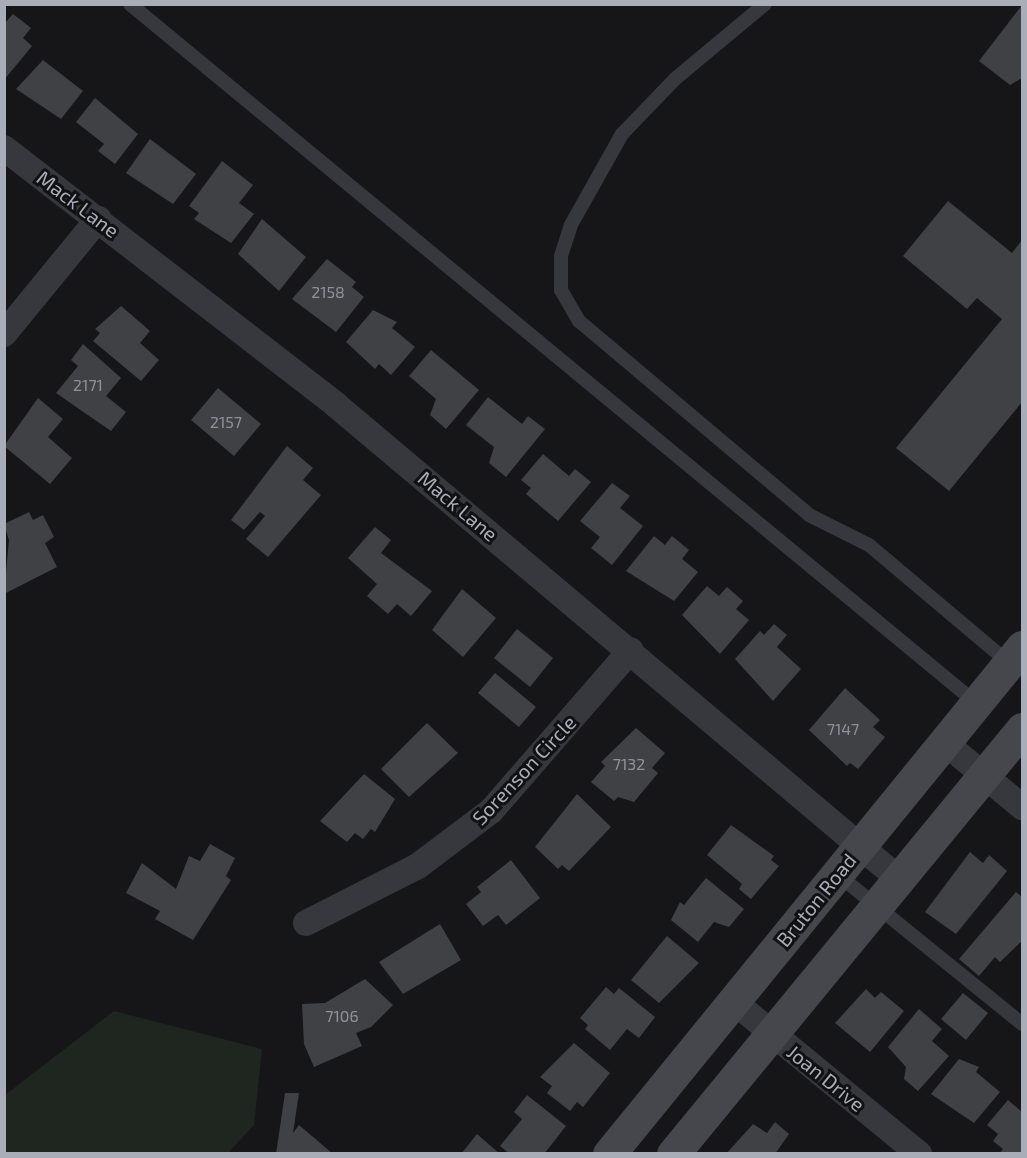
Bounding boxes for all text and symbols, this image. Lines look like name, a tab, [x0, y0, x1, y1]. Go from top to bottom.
street label: Mack Lane	[32, 165, 124, 243]
house number: 2158	[311, 282, 345, 302]
house number: 2171	[73, 375, 103, 395]
house number: 2157	[210, 412, 242, 432]
street label: Mack Lane	[413, 466, 503, 546]
street label: Sorenson Circle	[467, 710, 581, 830]
house number: 7147	[827, 719, 859, 739]
house number: 7132	[613, 754, 645, 774]
street label: Bruton Road	[771, 849, 861, 951]
house number: 7106	[325, 1006, 359, 1026]
street label: Joan Drive	[782, 1040, 870, 1116]

